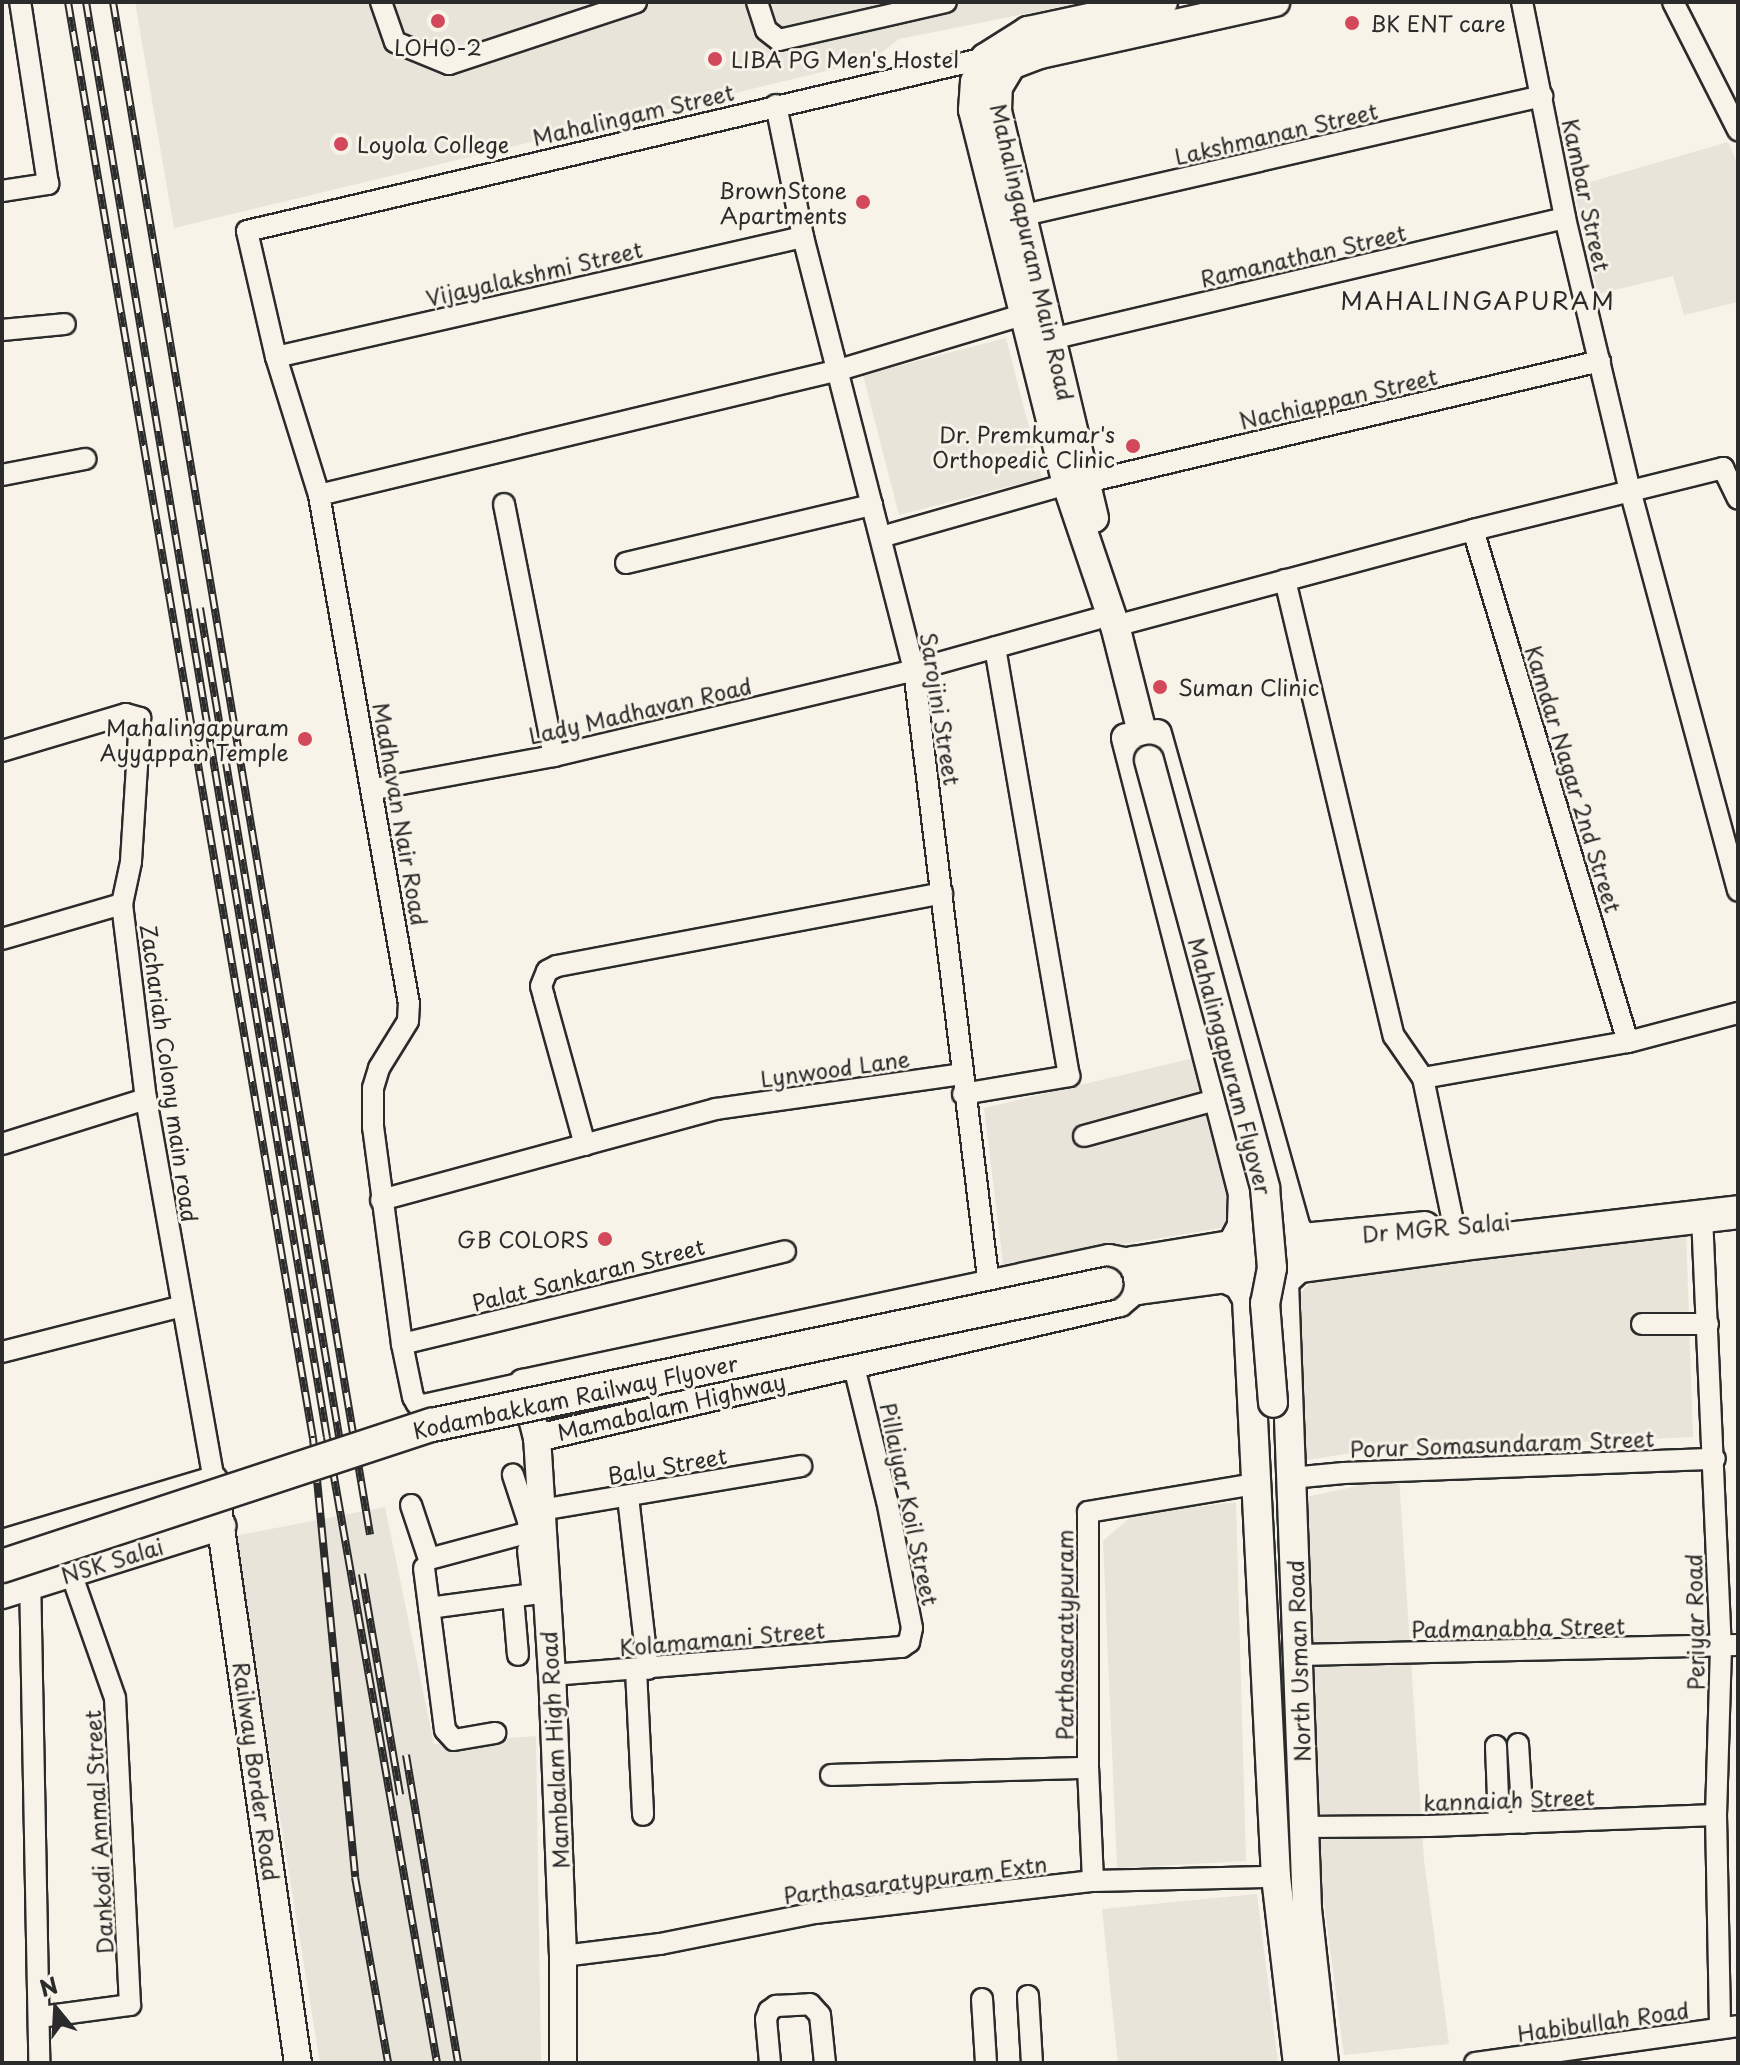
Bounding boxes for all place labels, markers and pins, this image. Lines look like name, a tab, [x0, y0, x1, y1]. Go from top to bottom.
place label: BK ENT care	[1370, 10, 1507, 36]
marker: LOHO-2	[429, 12, 447, 30]
marker: BK ENT care	[1341, 12, 1363, 34]
place label: LOHO-2	[394, 34, 482, 60]
place label: LIBA PG Men's Hostel	[731, 46, 960, 72]
marker: LIBA PG Men's Hostel	[706, 50, 724, 68]
place label: Loyola College	[357, 131, 509, 157]
marker: Loyola College	[332, 135, 350, 153]
place label: BrownStone Apartments	[718, 176, 847, 228]
marker: BrownStone Apartments	[854, 193, 872, 211]
place label: Dr. Premkumar's Orthopedic Clinic	[932, 420, 1115, 472]
marker: Dr. Premkumar's Orthopedic Clinic	[1122, 435, 1144, 457]
place label: Suman Clinic	[1178, 674, 1319, 700]
marker: Suman Clinic	[1149, 676, 1171, 698]
place label: Mahalingapuram Ayyappan Temple	[101, 713, 289, 764]
marker: Mahalingapuram Ayyappan Temple	[296, 730, 314, 748]
place label: GB COLORS	[458, 1226, 589, 1252]
marker: GB COLORS	[596, 1230, 614, 1248]

